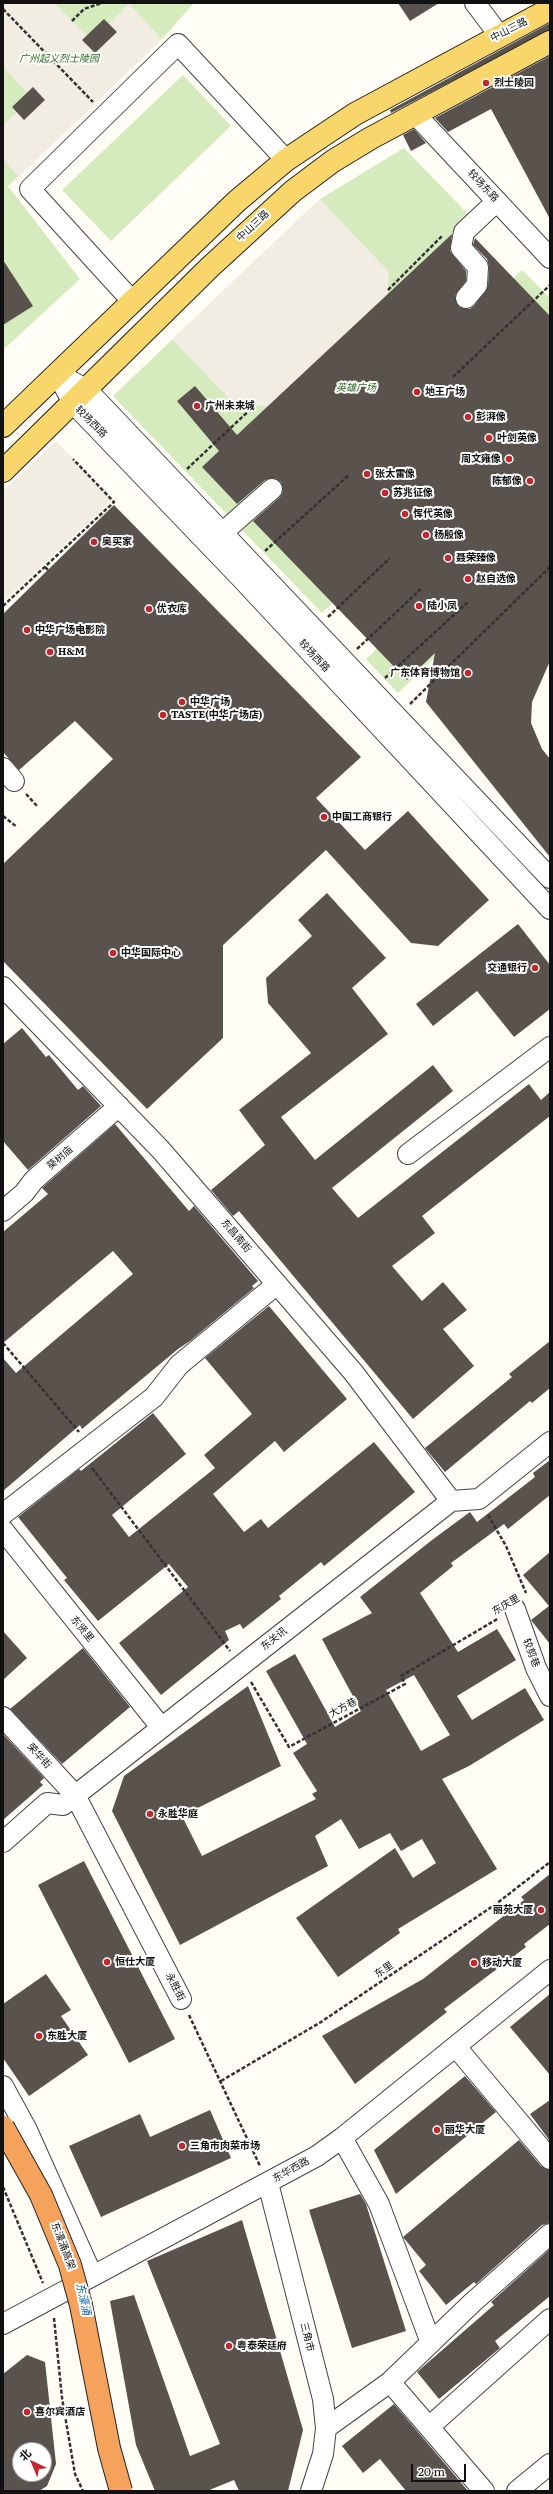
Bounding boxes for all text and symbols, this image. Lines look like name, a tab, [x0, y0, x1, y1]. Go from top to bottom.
street label: 中山三路	[488, 16, 530, 44]
park label: 广州起义烈士陵园	[19, 53, 99, 65]
place label: 烈士陵园	[494, 77, 534, 89]
marker: 烈士陵园	[481, 78, 491, 88]
street label: 较场东路	[465, 167, 501, 205]
street label: 中山三路	[234, 208, 272, 244]
park label: 英雄广场	[336, 382, 376, 394]
place label: 地王广场	[425, 386, 465, 398]
marker: 地王广场	[412, 387, 422, 397]
place label: 广州未来城	[205, 400, 255, 412]
marker: 广州未来城	[192, 401, 202, 411]
street label: 较场西路	[73, 404, 109, 440]
place label: 彭湃像	[476, 411, 506, 423]
marker: 彭湃像	[463, 412, 473, 422]
place label: 叶剑英像	[497, 432, 537, 444]
marker: 叶剑英像	[484, 433, 494, 443]
place label: 周文雍像	[461, 453, 501, 465]
marker: 周文雍像	[504, 454, 514, 464]
place label: 张太雷像	[375, 468, 415, 480]
marker: 张太雷像	[362, 469, 372, 479]
place label: 陈郁像	[492, 475, 522, 487]
marker: 陈郁像	[525, 476, 535, 486]
place label: 苏兆征像	[393, 487, 433, 499]
marker: 苏兆征像	[380, 488, 390, 498]
place label: 恽代英像	[413, 508, 453, 520]
marker: 恽代英像	[400, 509, 410, 519]
place label: 杨殷像	[434, 529, 464, 541]
marker: 杨殷像	[421, 530, 431, 540]
place label: 奥买家	[102, 536, 132, 548]
marker: 奥买家	[89, 537, 99, 547]
place label: 聂荣臻像	[456, 552, 496, 564]
marker: 聂荣臻像	[443, 553, 453, 563]
place label: 赵自选像	[476, 573, 516, 585]
marker: 赵自选像	[463, 574, 473, 584]
place label: 陆小凤	[427, 600, 457, 612]
marker: 陆小凤	[414, 601, 424, 611]
place label: 优衣库	[157, 603, 187, 615]
marker: 优衣库	[144, 604, 154, 614]
place label: 中华广场电影院	[35, 624, 105, 636]
marker: 中华广场电影院	[22, 625, 32, 635]
street label: 较场西路	[296, 637, 332, 675]
place label: H&M	[58, 646, 85, 658]
marker: H&M	[45, 647, 55, 657]
place label: 广东体育博物馆	[390, 667, 460, 679]
marker: 广东体育博物馆	[463, 668, 473, 678]
place label: 中华广场	[190, 696, 230, 708]
marker: 中华广场	[177, 697, 187, 707]
place label: TASTE(中华广场店)	[171, 709, 262, 721]
marker: TASTE(中华广场店)	[158, 710, 168, 720]
place label: 中国工商银行	[332, 811, 392, 823]
marker: 中国工商银行	[319, 812, 329, 822]
place label: 中华国际中心	[121, 947, 181, 959]
marker: 中华国际中心	[108, 948, 118, 958]
place label: 交通银行	[487, 962, 527, 974]
marker: 交通银行	[530, 963, 540, 973]
street label: 葵树庙	[45, 1144, 75, 1172]
street label: 东昌南街	[218, 1217, 254, 1255]
street label: 东庆里	[490, 1592, 522, 1618]
street label: 东贤里	[68, 1614, 96, 1644]
street label: 东关讯	[258, 1625, 290, 1653]
street label: 较剪巷	[520, 1637, 542, 1669]
street label: 大方巷	[327, 1696, 359, 1720]
street label: 荣华街	[24, 1741, 54, 1771]
place label: 永胜华庭	[158, 1808, 198, 1820]
marker: 永胜华庭	[145, 1809, 155, 1819]
place label: 丽苑大厦	[493, 1904, 533, 1916]
marker: 丽苑大厦	[536, 1905, 546, 1915]
place label: 恒仕大厦	[115, 1956, 155, 1968]
marker: 恒仕大厦	[102, 1957, 112, 1967]
place label: 移动大厦	[482, 1957, 522, 1969]
marker: 移动大厦	[469, 1958, 479, 1968]
street label: 东里	[372, 1959, 396, 1981]
street label: 永胜街	[163, 1971, 187, 2003]
place label: 东胜大厦	[47, 2030, 87, 2042]
marker: 东胜大厦	[34, 2031, 44, 2041]
place label: 丽华大厦	[445, 2124, 485, 2136]
marker: 丽华大厦	[432, 2125, 442, 2135]
place label: 三角市肉菜市场	[190, 2140, 260, 2152]
marker: 三角市肉菜市场	[177, 2141, 187, 2151]
street label: 东华西路	[271, 2155, 311, 2185]
street label: 东濠涌高架	[48, 2221, 78, 2271]
water label: 东濠涌	[73, 2281, 93, 2317]
street label: 三角市	[298, 2321, 316, 2353]
place label: 粤泰荣廷府	[237, 2340, 287, 2352]
marker: 粤泰荣廷府	[224, 2341, 234, 2351]
place label: 喜尔宾酒店	[35, 2406, 85, 2418]
marker: 喜尔宾酒店	[22, 2407, 32, 2417]
north arrow	[12, 2442, 52, 2482]
text: 北	[15, 2445, 34, 2464]
scale bar	[413, 2456, 468, 2482]
text: 20 m	[418, 2462, 445, 2480]

